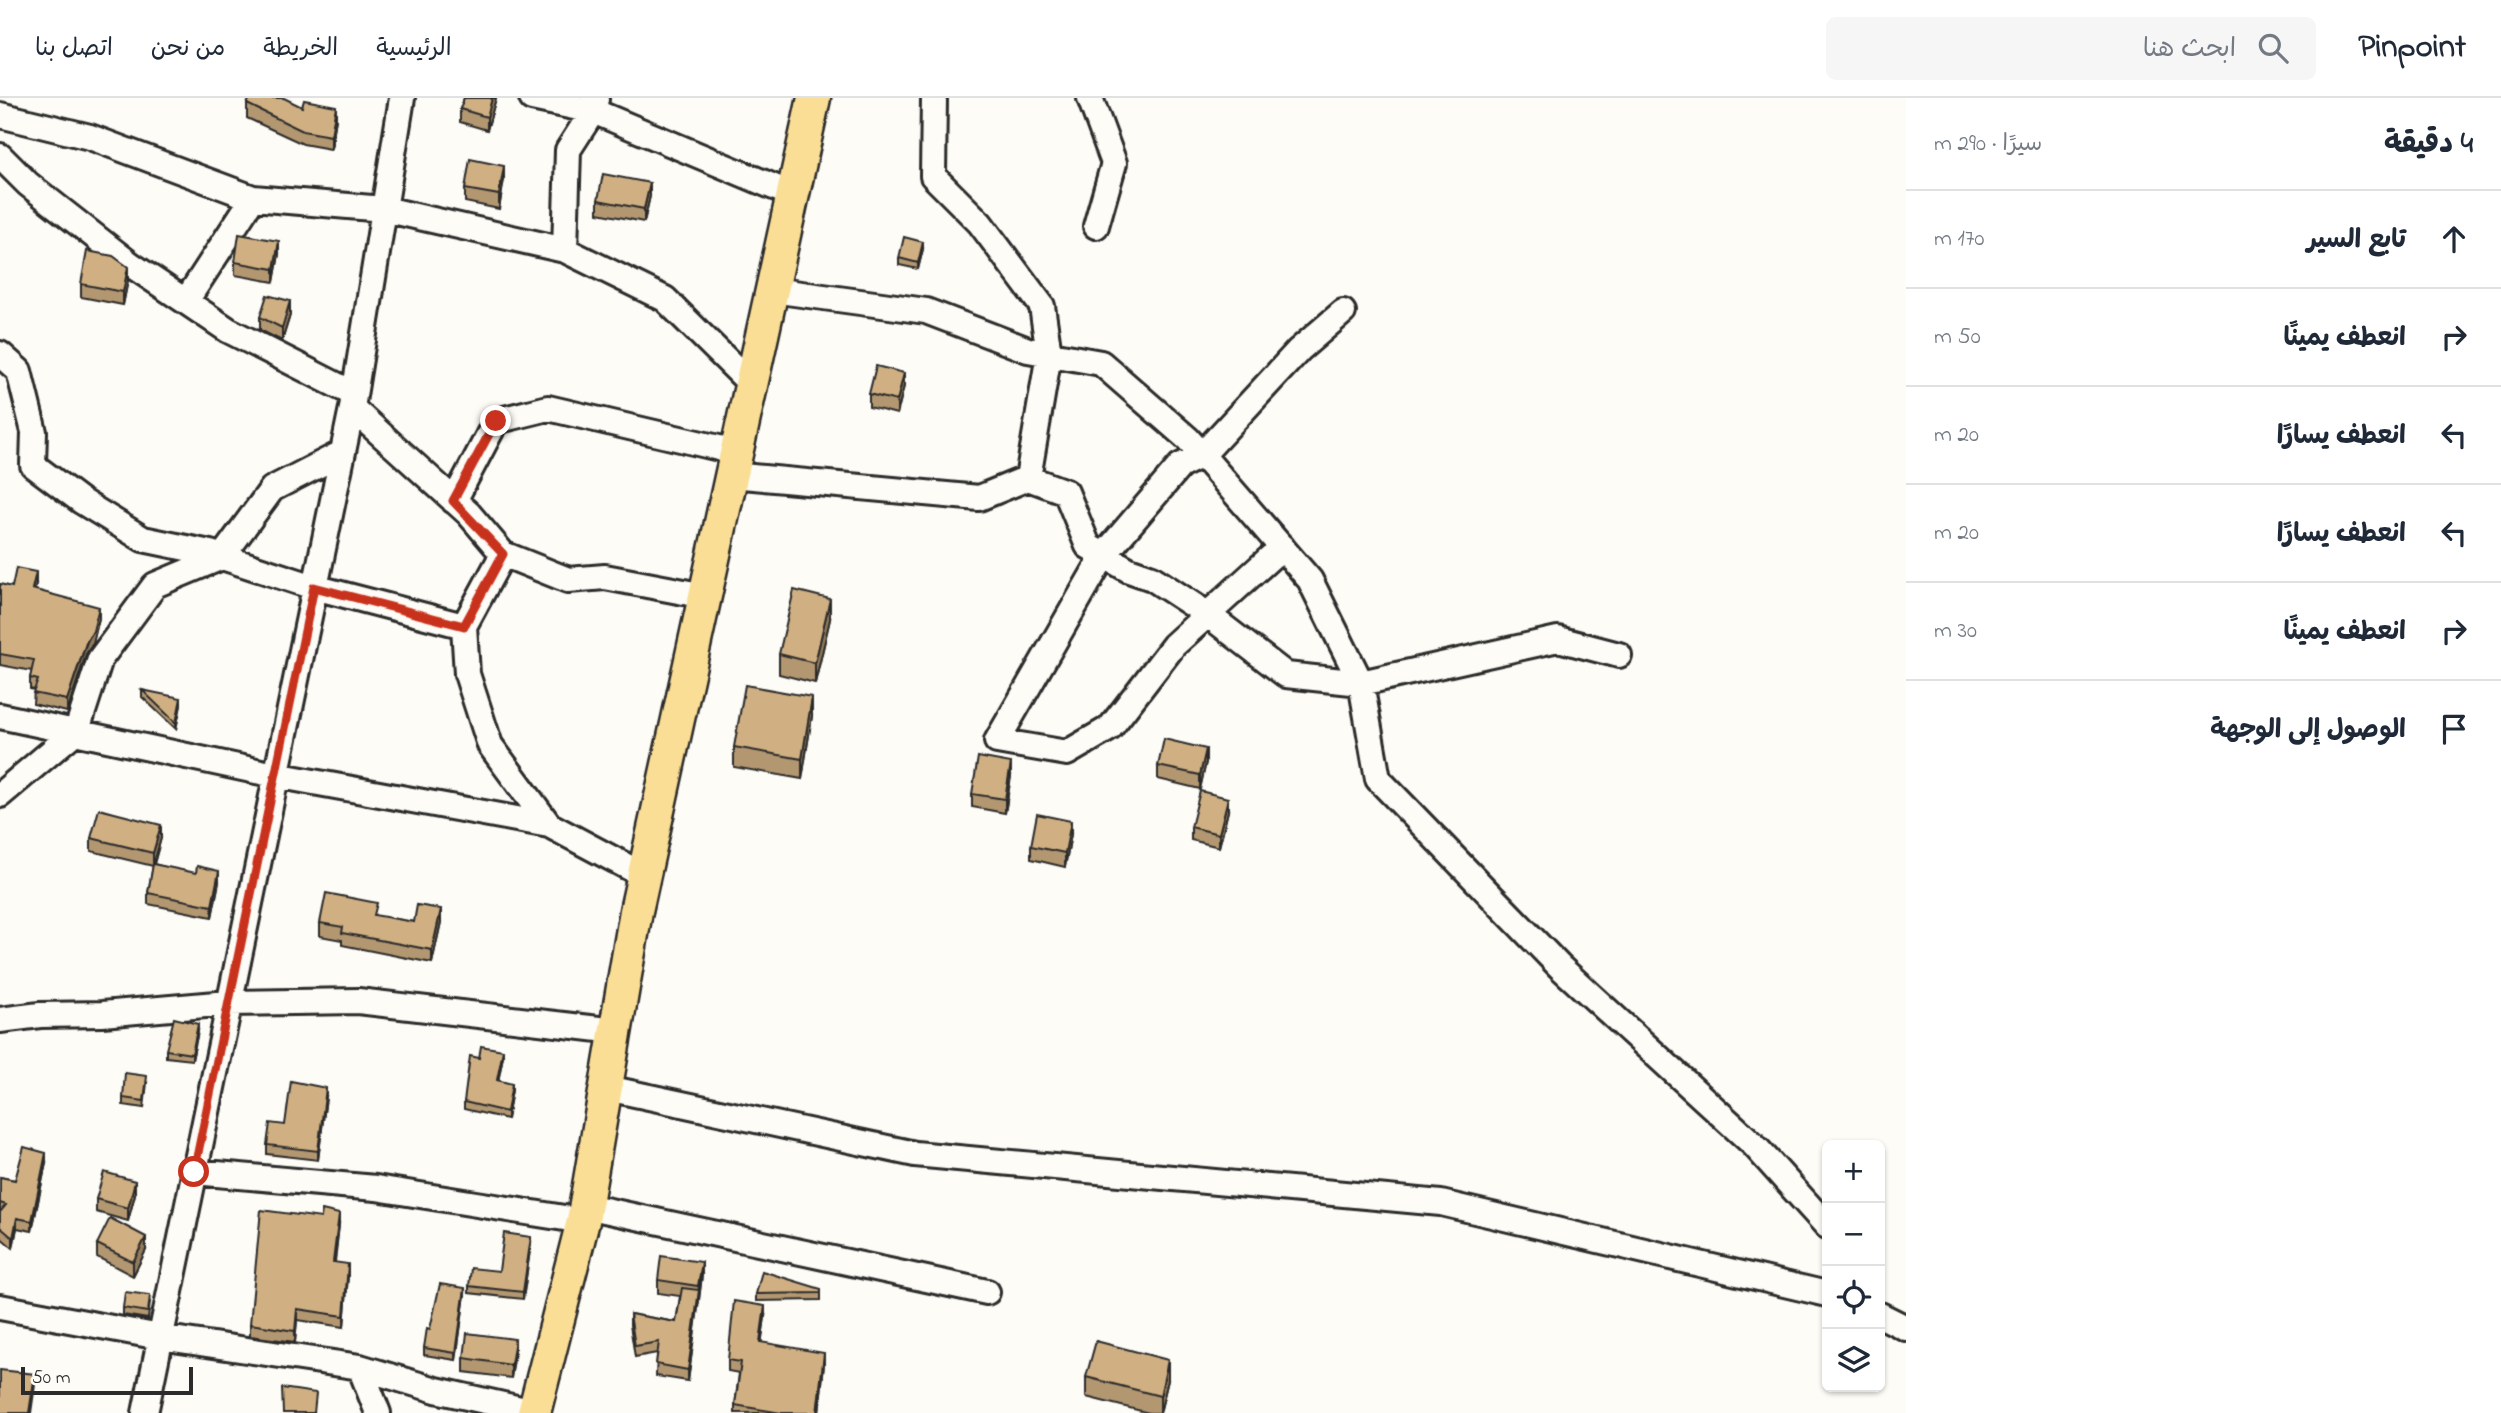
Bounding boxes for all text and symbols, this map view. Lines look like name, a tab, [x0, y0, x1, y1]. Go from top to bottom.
search box	[1826, 17, 2316, 80]
text: Pinpoint	[2358, 24, 2466, 72]
icon: search	[2254, 29, 2292, 67]
text: ابحث هنا	[2143, 31, 2236, 69]
text: اتصل بنا	[35, 32, 113, 67]
text: من نحن	[151, 32, 225, 67]
text: الخريطة	[263, 32, 338, 67]
text: الرئيسية	[376, 32, 452, 67]
text: 4 دقيقة	[2384, 123, 2473, 167]
text: سيرًا · 290 m	[1934, 128, 2042, 161]
icon: ahead	[2435, 220, 2473, 258]
text: تابع السير	[2307, 222, 2406, 260]
text: 170 m	[1934, 223, 1984, 256]
icon: right	[2435, 318, 2473, 356]
text: انعطف يمينًا	[2283, 320, 2406, 358]
text: 50 m	[1934, 321, 1981, 354]
route end	[480, 405, 511, 436]
icon: left	[2435, 416, 2473, 454]
text: انعطف يسارًا	[2277, 418, 2406, 456]
text: 20 m	[1934, 419, 1979, 452]
icon: left	[2435, 514, 2473, 552]
text: انعطف يسارًا	[2277, 516, 2406, 554]
text: 20 m	[1934, 517, 1979, 550]
icon: right	[2435, 612, 2473, 650]
text: انعطف يمينًا	[2283, 614, 2406, 652]
text: 30 m	[1934, 615, 1977, 648]
icon: arrive	[2435, 710, 2473, 748]
text: الوصول إلى الوجهة	[2210, 712, 2406, 750]
map controls	[1822, 1140, 1885, 1392]
button: +	[1822, 1140, 1885, 1203]
route start	[178, 1156, 209, 1187]
button: −	[1822, 1203, 1885, 1266]
button: locate	[1822, 1266, 1885, 1329]
button: layers	[1822, 1329, 1885, 1392]
scale bar	[21, 1364, 192, 1396]
text: 50 m	[32, 1365, 71, 1392]

